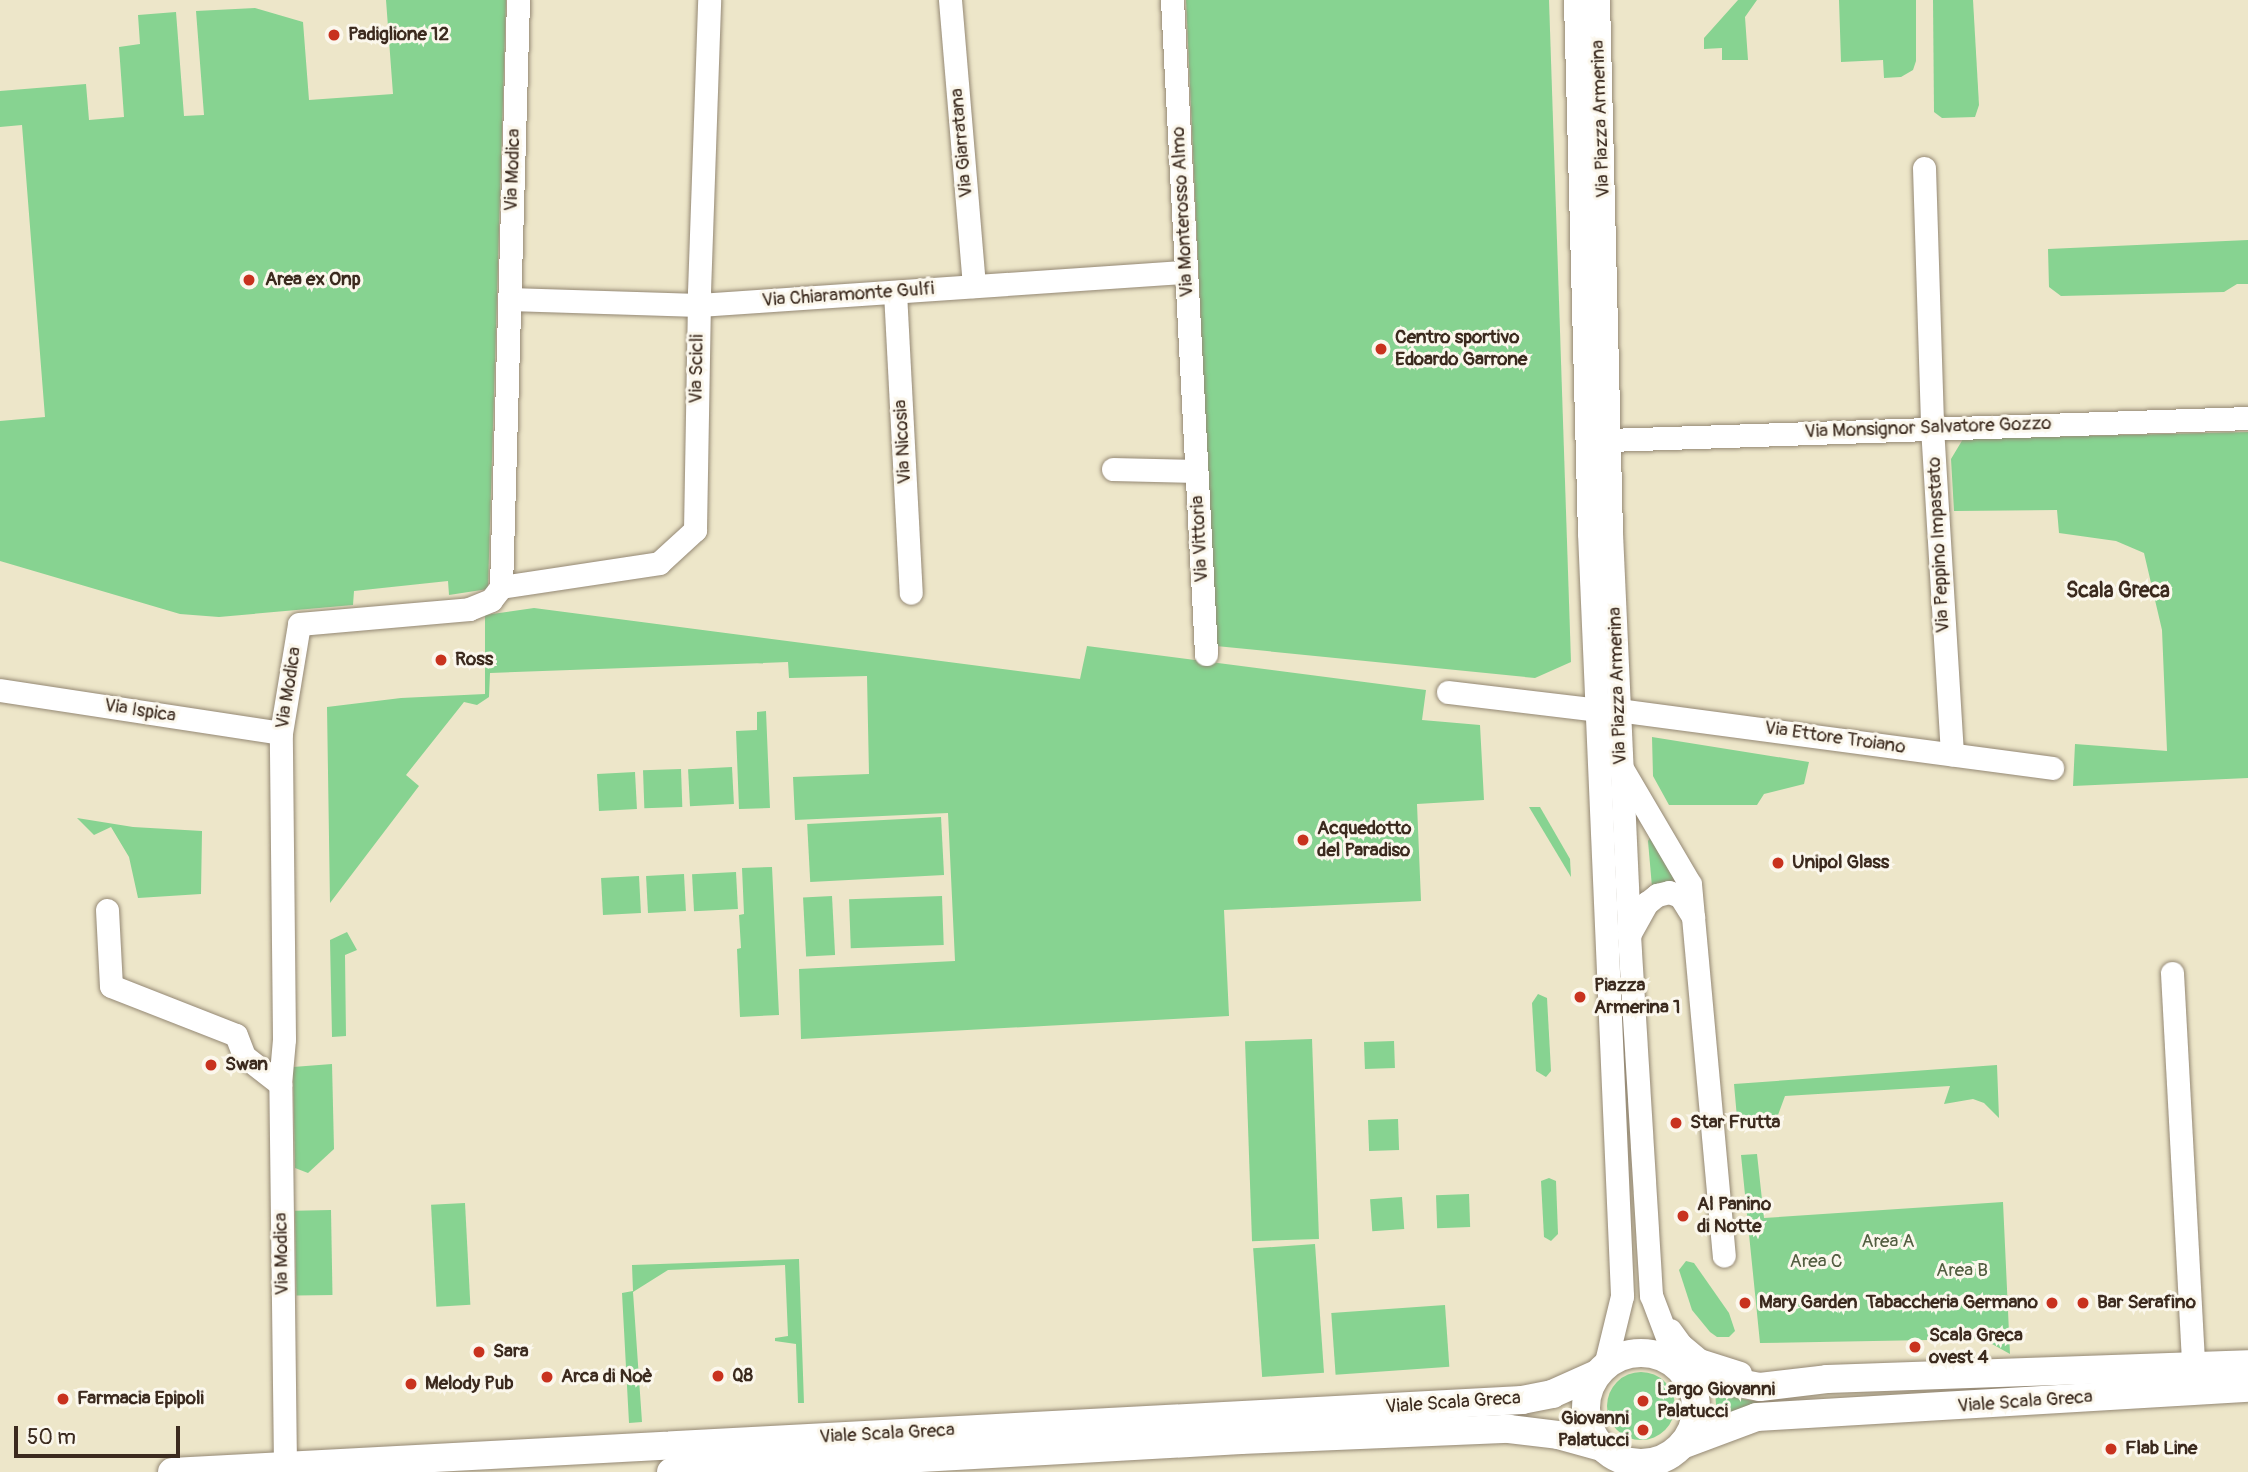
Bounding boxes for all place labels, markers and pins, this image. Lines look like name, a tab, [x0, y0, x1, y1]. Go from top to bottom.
place label: Padiglione 12	[348, 24, 449, 46]
marker: Padiglione 12	[326, 27, 342, 43]
place label: Area ex Onp	[265, 269, 361, 291]
marker: Area ex Onp	[239, 270, 259, 290]
place label: Centro sportivo Edoardo Garrone	[1395, 327, 1527, 371]
marker: Centro sportivo Edoardo Garrone	[1373, 341, 1389, 357]
place label: Ross	[455, 649, 493, 671]
marker: Ross	[433, 652, 449, 668]
place label: Acquedotto del Paradiso	[1317, 818, 1411, 862]
marker: Acquedotto del Paradiso	[1295, 832, 1311, 848]
place label: Unipol Glass	[1792, 852, 1889, 874]
marker: Unipol Glass	[1770, 855, 1786, 871]
place label: Piazza Armerina 1	[1594, 975, 1680, 1019]
marker: Piazza Armerina 1	[1572, 989, 1588, 1005]
place label: Swan	[225, 1054, 268, 1076]
marker: Swan	[203, 1057, 219, 1073]
place label: Star Frutta	[1690, 1112, 1780, 1134]
marker: Star Frutta	[1668, 1115, 1684, 1131]
place label: Al Panino di Notte	[1697, 1194, 1771, 1238]
marker: Al Panino di Notte	[1675, 1208, 1691, 1224]
place label: Mary Garden	[1759, 1292, 1858, 1314]
place label: Tabaccheria Germano	[1866, 1292, 2038, 1314]
place label: Bar Serafino	[2097, 1292, 2196, 1314]
marker: Mary Garden	[1737, 1295, 1753, 1311]
marker: Tabaccheria Germano	[2044, 1295, 2060, 1311]
marker: Bar Serafino	[2075, 1295, 2091, 1311]
place label: Scala Greca ovest 4	[1929, 1325, 2023, 1369]
marker: Scala Greca ovest 4	[1907, 1339, 1923, 1355]
place label: Sara	[493, 1341, 529, 1363]
marker: Sara	[471, 1344, 487, 1360]
place label: Q8	[732, 1365, 753, 1387]
place label: Arca di Noè	[561, 1366, 653, 1388]
marker: Q8	[710, 1368, 726, 1384]
marker: Arca di Noè	[539, 1369, 555, 1385]
place label: Melody Pub	[425, 1373, 514, 1395]
marker: Melody Pub	[403, 1376, 419, 1392]
place label: Largo Giovanni Palatucci	[1657, 1379, 1775, 1423]
place label: Farmacia Epipoli	[77, 1388, 204, 1410]
marker: Farmacia Epipoli	[55, 1391, 71, 1407]
marker: Largo Giovanni Palatucci	[1635, 1393, 1651, 1409]
place label: Giovanni Palatucci	[1558, 1408, 1629, 1452]
marker: Giovanni Palatucci	[1635, 1422, 1651, 1438]
place label: Flab Line	[2125, 1438, 2197, 1460]
marker: Flab Line	[2103, 1441, 2119, 1457]

